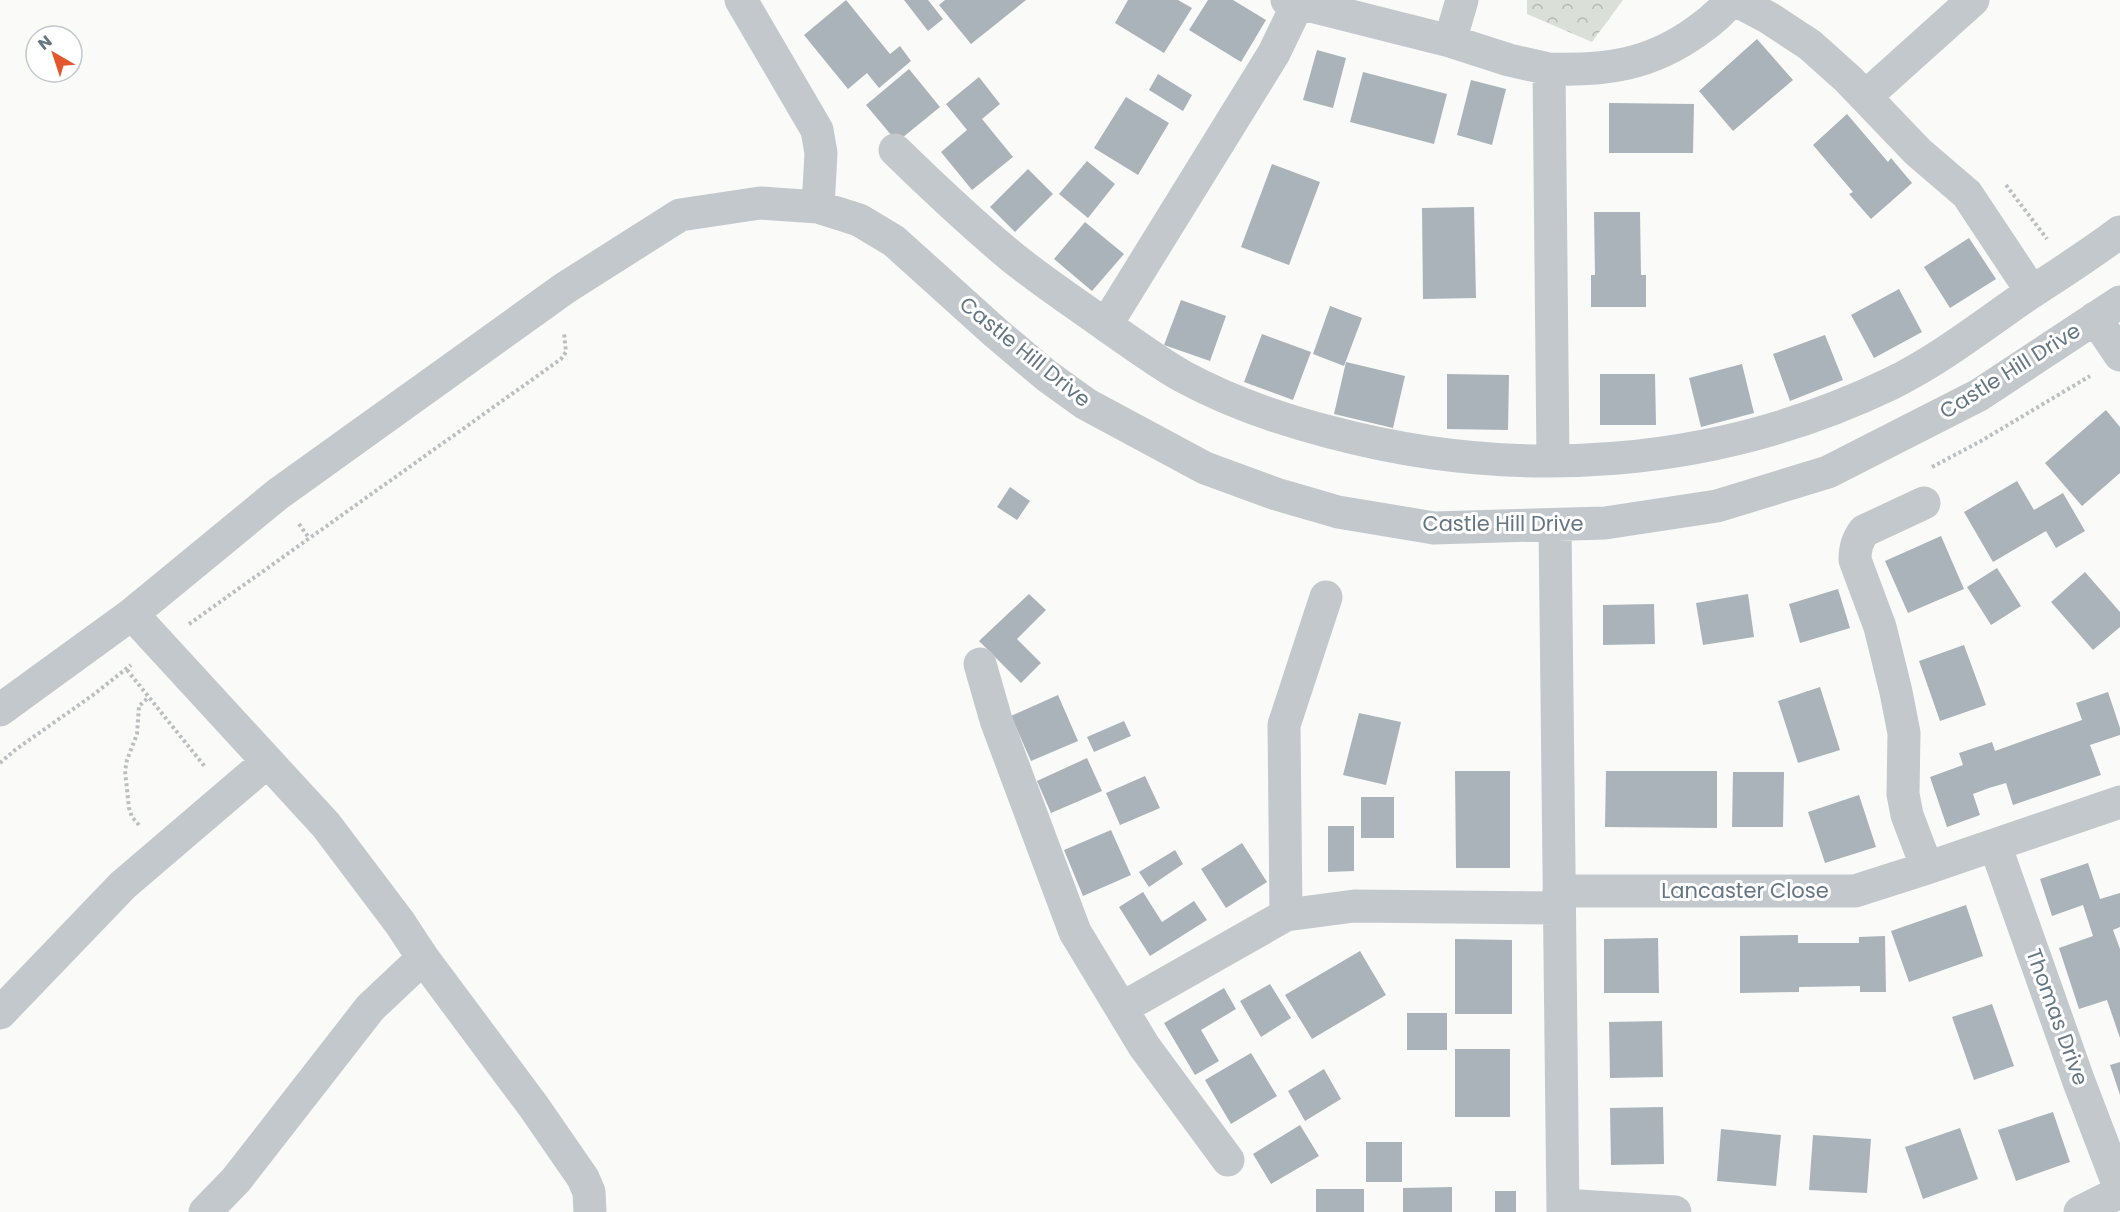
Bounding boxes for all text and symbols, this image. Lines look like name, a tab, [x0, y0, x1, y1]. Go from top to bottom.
north arrow	[24, 24, 84, 84]
text: N	[33, 30, 57, 55]
street label: Castle Hill Drive	[954, 290, 1097, 414]
street label: Castle Hill Drive	[1934, 316, 2086, 426]
street label: Castle Hill Drive	[1422, 509, 1584, 538]
street label: Lancaster Close	[1661, 876, 1829, 905]
street label: Thomas Drive	[2019, 945, 2096, 1089]

